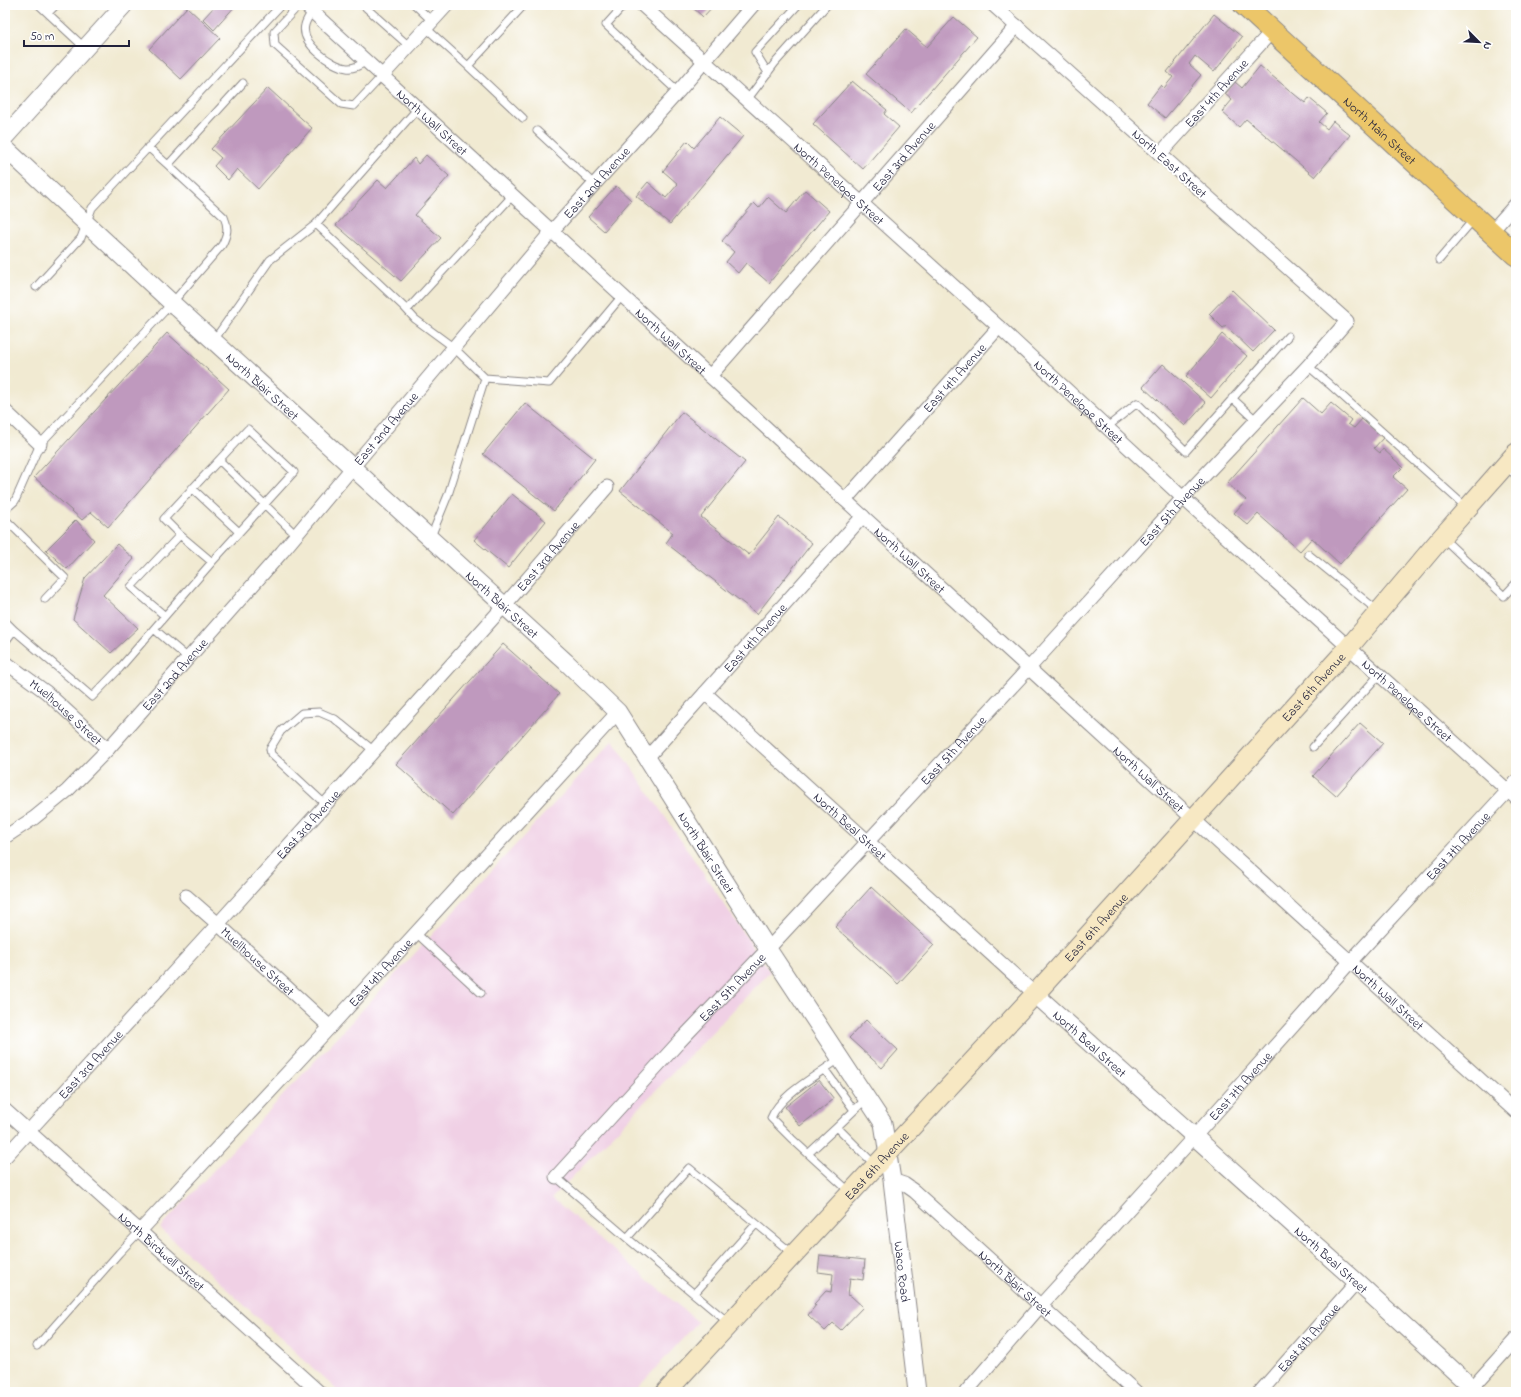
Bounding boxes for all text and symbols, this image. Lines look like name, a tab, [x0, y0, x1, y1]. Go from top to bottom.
scale bar	[24, 22, 129, 48]
north arrow	[1459, 22, 1499, 62]
text: 50 m	[30, 28, 54, 46]
text: N	[1478, 39, 1496, 52]
street label: East 4th Avenue	[1181, 55, 1254, 132]
street label: North Wall Street	[392, 85, 472, 161]
street label: North Main Street	[1338, 93, 1420, 170]
street label: East 3rd Avenue	[868, 117, 941, 196]
street label: North East Street	[1127, 125, 1211, 203]
street label: North Penelope Street	[789, 138, 888, 231]
street label: East 2nd Avenue	[559, 143, 635, 224]
street label: North Wall Street	[630, 304, 711, 380]
street label: East 4th Avenue	[919, 339, 991, 417]
street label: North Blair Street	[221, 349, 303, 426]
street label: North Penelope Street	[1029, 356, 1127, 449]
street label: East 2nd Avenue	[350, 388, 423, 470]
street label: East 5th Avenue	[1135, 472, 1210, 551]
street label: East 3rd Avenue	[513, 517, 585, 596]
street label: North Wall Street	[869, 523, 950, 599]
street label: North Blair Street	[461, 567, 543, 644]
street label: East 4th Avenue	[720, 599, 792, 677]
street label: East 2nd Avenue	[138, 634, 213, 716]
street label: East 6th Avenue	[1278, 649, 1351, 727]
street label: North Penelope Street	[1357, 655, 1456, 748]
street label: Muelhouse Street	[25, 675, 107, 751]
street label: East 5th Avenue	[917, 712, 991, 790]
street label: North Wall Street	[1108, 742, 1188, 818]
street label: East 3rd Avenue	[272, 786, 346, 864]
street label: North Beal Street	[809, 788, 891, 866]
street label: East 7th Avenue	[1422, 808, 1495, 885]
street label: North Blair Street	[673, 809, 739, 898]
street label: East 6th Avenue	[1060, 889, 1133, 967]
street label: Muellhouse Street	[216, 923, 299, 1001]
street label: East 4th Avenue	[345, 934, 418, 1012]
street label: East 5th Avenue	[695, 949, 771, 1027]
street label: North Wall Street	[1348, 960, 1428, 1036]
street label: North Beal Street	[1048, 1006, 1131, 1083]
street label: East 3rd Avenue	[54, 1026, 128, 1104]
street label: East 7th Avenue	[1205, 1048, 1277, 1125]
street label: East 6th Avenue	[840, 1128, 914, 1205]
street label: North Birdwell Street	[113, 1208, 209, 1297]
street label: North Beal Street	[1290, 1222, 1372, 1299]
street label: Waco Road	[888, 1240, 914, 1304]
street label: North Blair Street	[974, 1246, 1056, 1323]
street label: East 8th Avenue	[1274, 1299, 1345, 1377]

